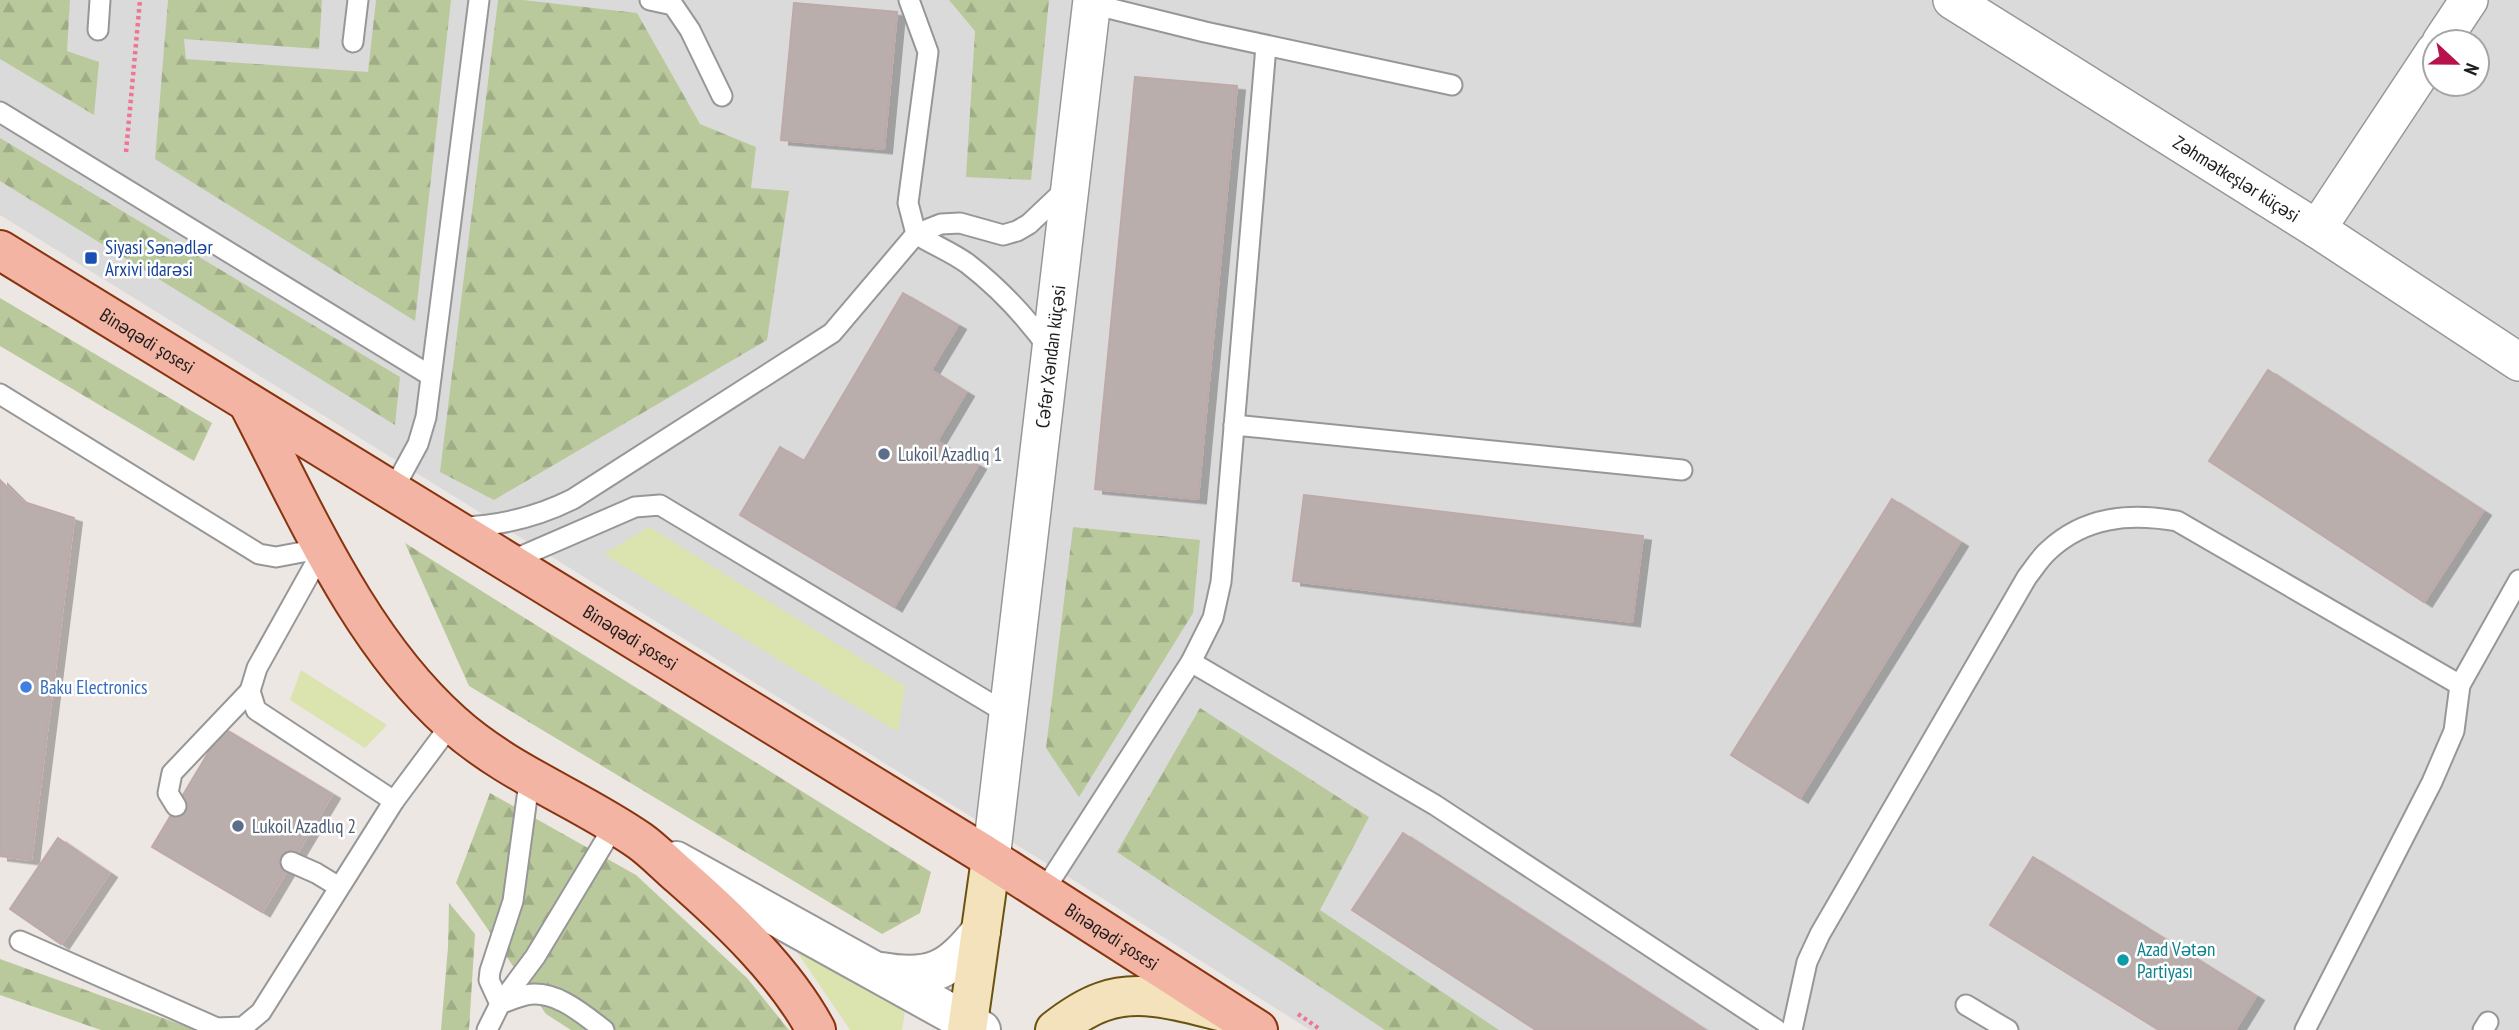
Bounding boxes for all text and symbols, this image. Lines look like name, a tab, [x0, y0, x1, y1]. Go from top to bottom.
north arrow	[2421, 28, 2491, 98]
text: N	[2459, 60, 2485, 79]
street label: Zəhmətkeşlər küçəsi	[2169, 130, 2304, 227]
place label: Siyasi Sənədlər Arxivi idarəsi	[105, 235, 213, 281]
marker: Siyasi Sənədlər Arxivi idarəsi	[83, 250, 99, 266]
street label: Cəfər Xəndan küçəsi	[1030, 284, 1070, 429]
street label: Binəqədi şosesi	[96, 302, 199, 379]
place label: Lukoil Azadlıq 1	[898, 442, 1002, 466]
marker: Lukoil Azadlıq 1	[876, 446, 892, 462]
street label: Binəqədi şosesi	[579, 599, 682, 675]
place label: Baku Electronics	[40, 675, 148, 699]
marker: Baku Electronics	[18, 679, 34, 695]
place label: Lukoil Azadlıq 2	[252, 814, 356, 838]
marker: Lukoil Azadlıq 2	[230, 818, 246, 834]
street label: Binəqədi şosesi	[1061, 898, 1164, 975]
place label: Azad Vətən Partiyası	[2137, 937, 2215, 983]
marker: Azad Vətən Partiyası	[2115, 952, 2131, 968]

